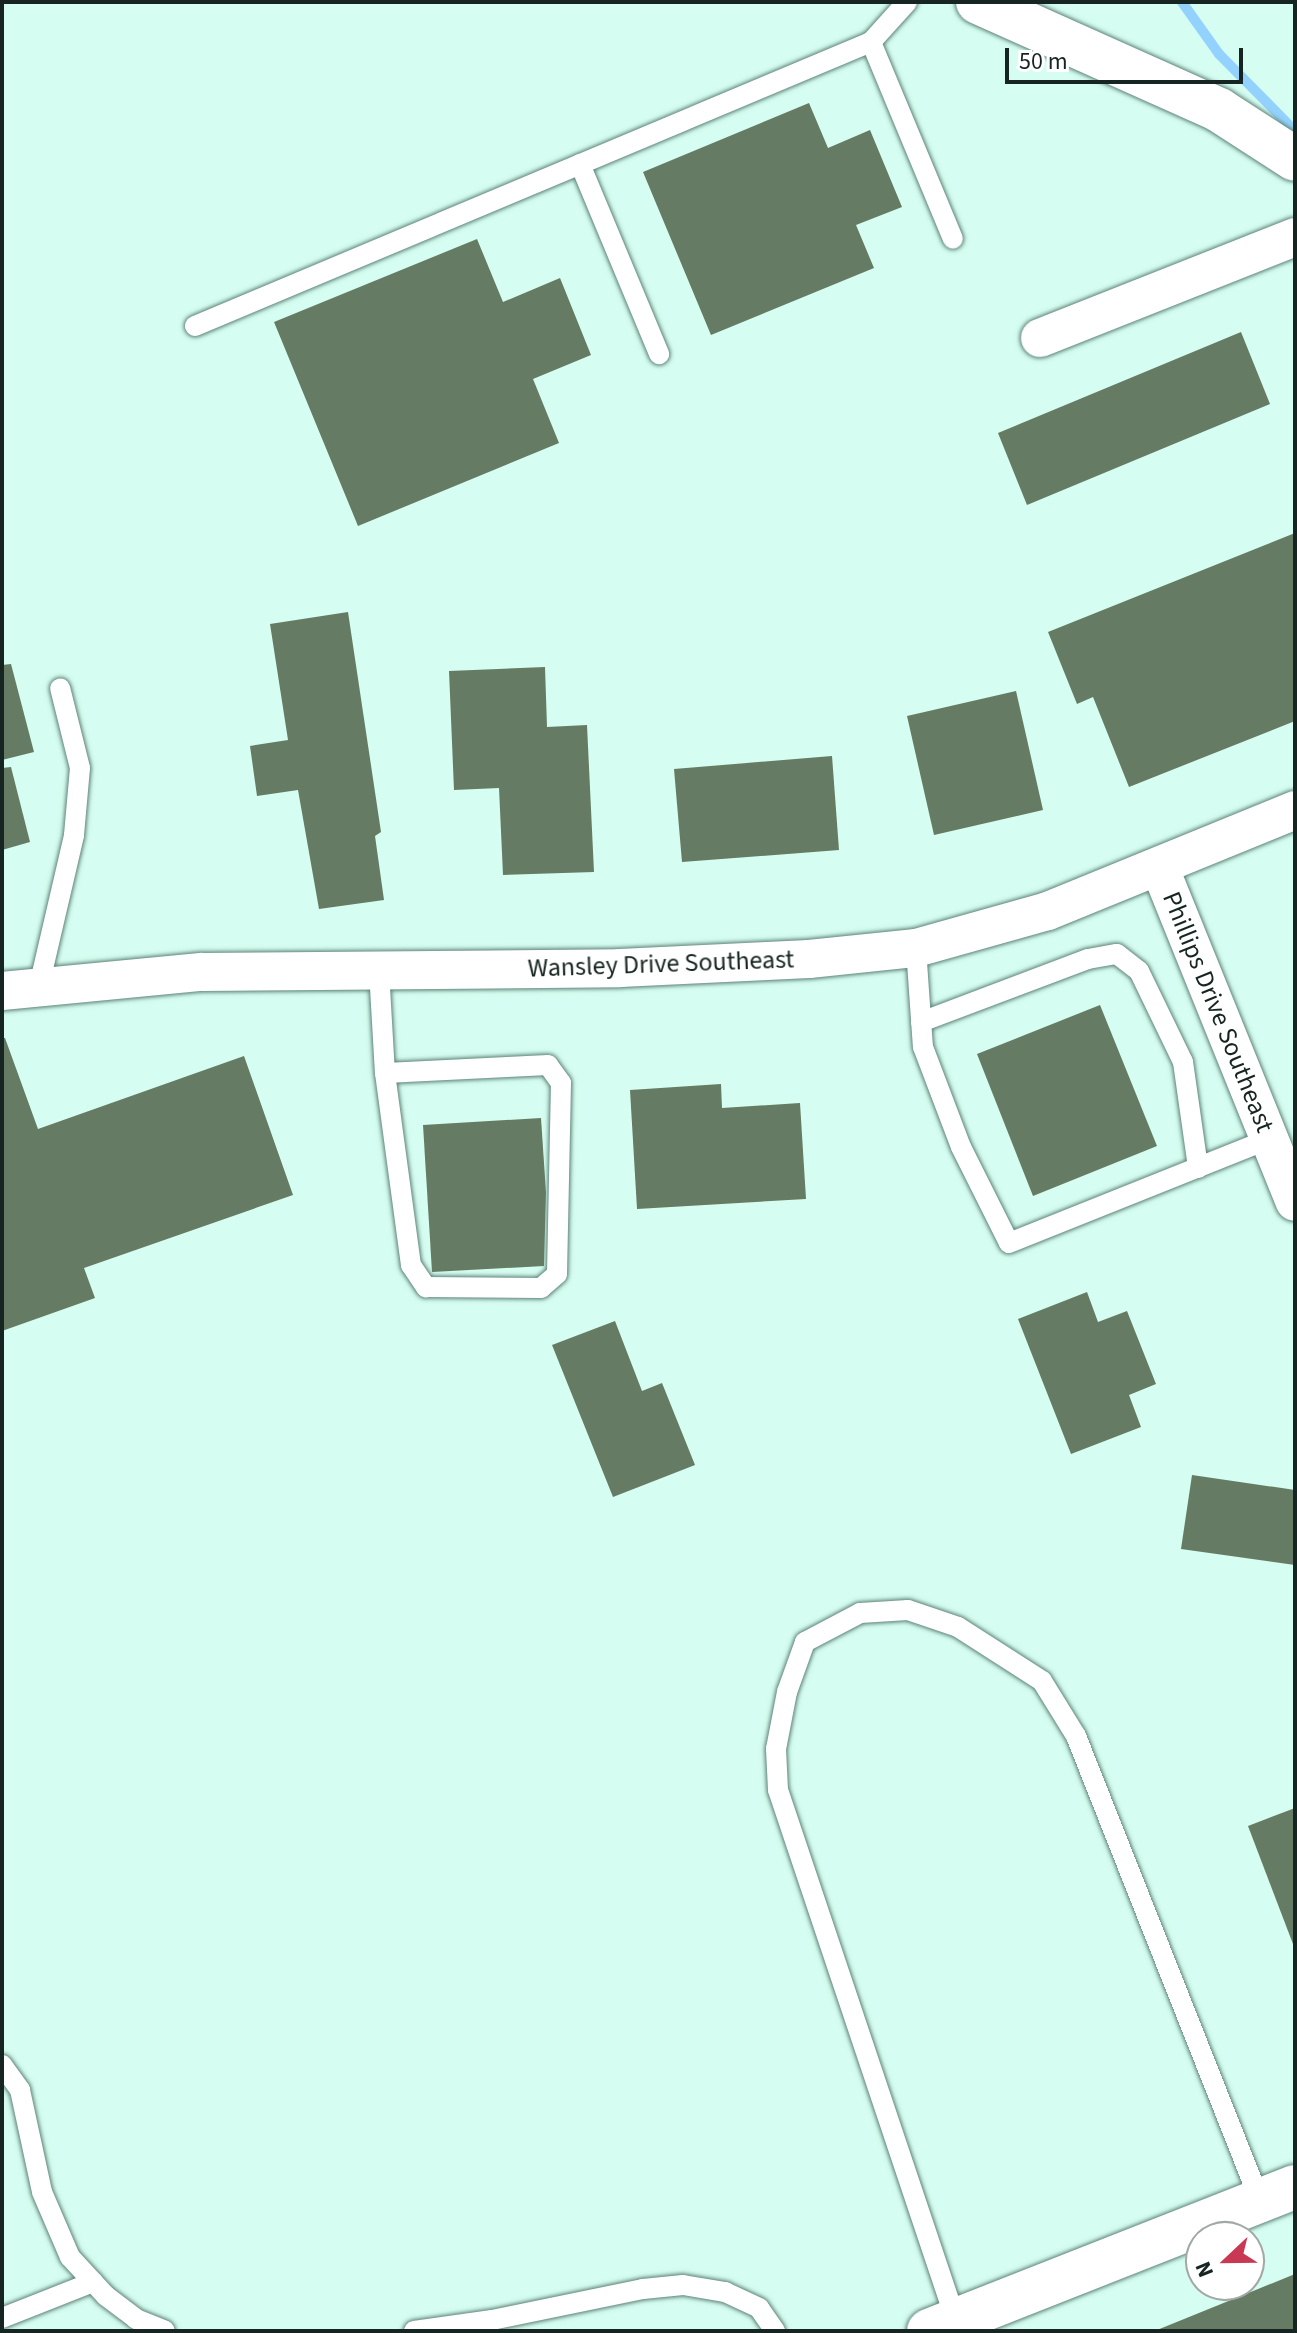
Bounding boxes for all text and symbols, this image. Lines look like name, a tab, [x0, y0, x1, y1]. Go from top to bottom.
scale bar	[1009, 32, 1247, 82]
text: 50 m	[1019, 44, 1068, 79]
street label: Phillips Drive Southeast	[1155, 887, 1281, 1137]
street label: Wansley Drive Southeast	[527, 944, 795, 984]
north arrow	[1185, 2221, 1265, 2301]
text: N	[1187, 2256, 1222, 2282]

